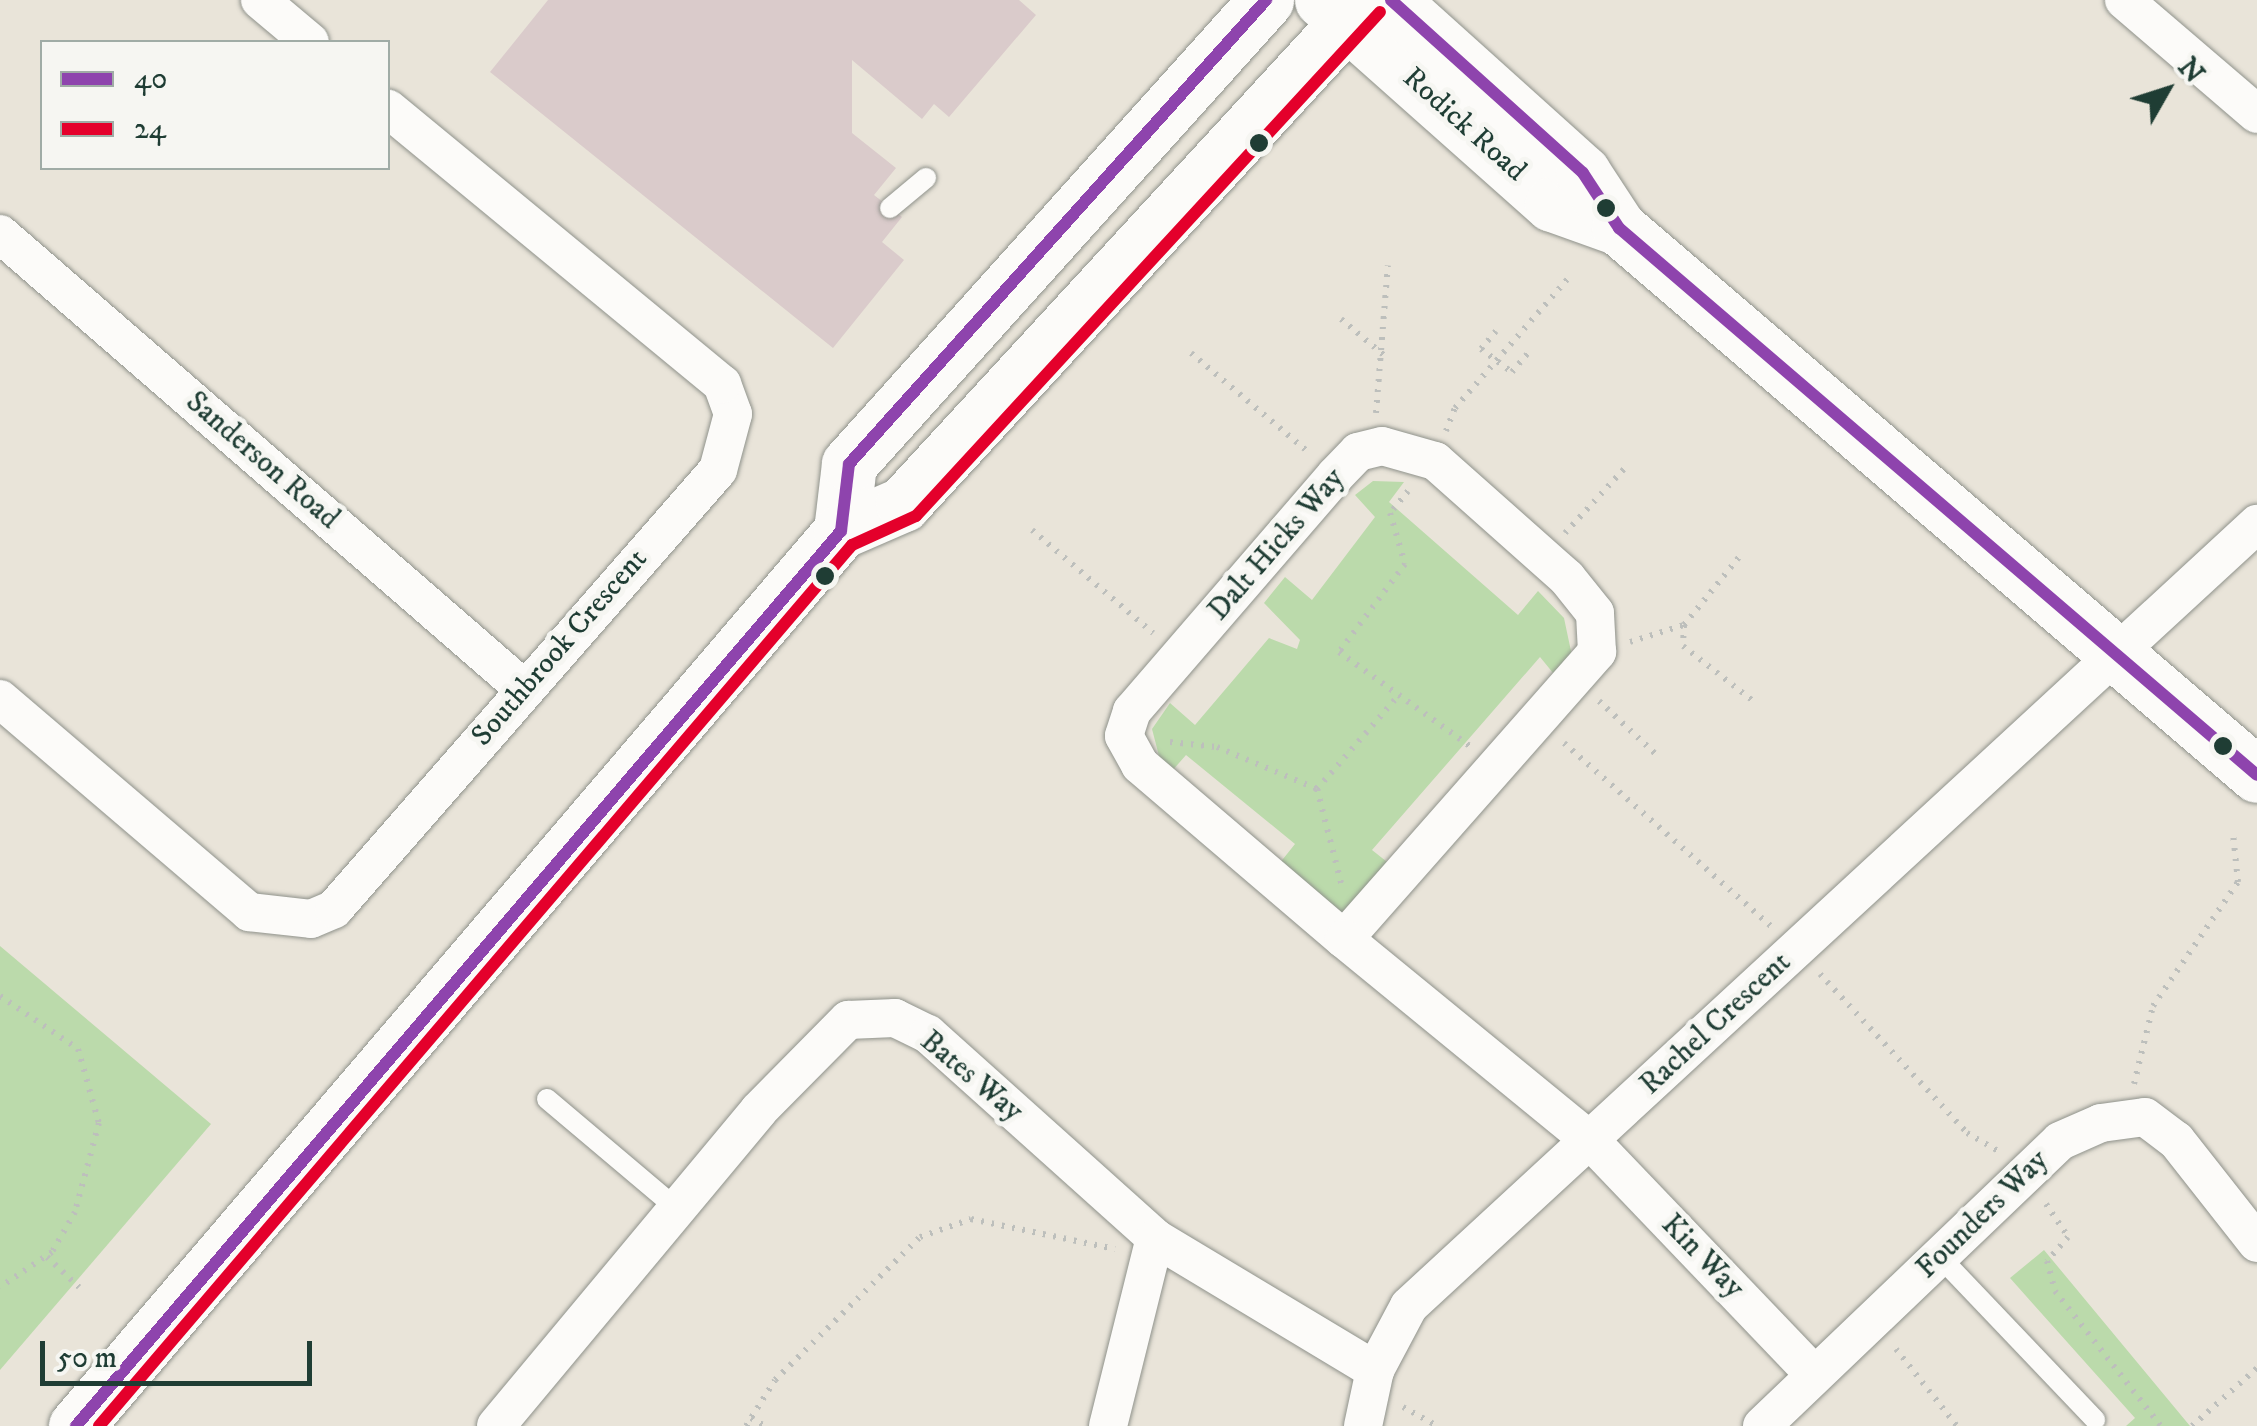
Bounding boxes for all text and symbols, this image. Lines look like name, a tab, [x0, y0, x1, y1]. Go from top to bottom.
legend	[40, 40, 390, 170]
north arrow	[2117, 40, 2217, 140]
text: N	[2170, 51, 2212, 91]
street label: Rodick Road	[1395, 60, 1533, 190]
text: 40	[134, 61, 167, 98]
text: 24	[134, 111, 166, 148]
unlabelled marker	[1249, 133, 1269, 153]
unlabelled marker	[1596, 198, 1616, 218]
street label: Sanderson Road	[178, 385, 346, 537]
street label: Dalt Hicks Way	[1201, 462, 1353, 628]
street label: Southbrook Crescent	[465, 542, 655, 754]
unlabelled marker	[815, 566, 835, 586]
unlabelled marker	[2213, 736, 2233, 756]
street label: Rachel Crescent	[1633, 945, 1799, 1103]
street label: Bates Way	[912, 1024, 1030, 1130]
street label: Founders Way	[1910, 1143, 2056, 1287]
street label: Kin Way	[1653, 1207, 1751, 1307]
scale bar	[45, 1321, 318, 1383]
text: 50 m	[57, 1340, 117, 1377]

